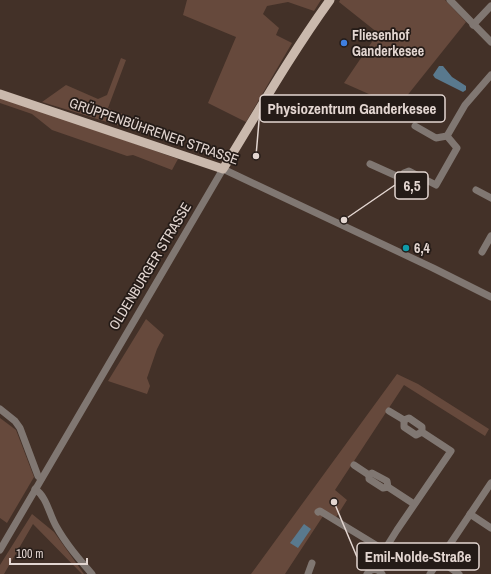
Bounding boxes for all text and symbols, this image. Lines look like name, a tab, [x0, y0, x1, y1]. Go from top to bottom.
place label: Fliesenhof Ganderkesee	[352, 26, 424, 60]
marker: Fliesenhof Ganderkesee	[339, 38, 349, 48]
street label: GRÜPPENBÜHRENER STRASSE	[67, 94, 241, 168]
callout: Physiozentrum Ganderkesee	[260, 95, 445, 122]
text: Physiozentrum Ganderkesee	[268, 98, 437, 119]
callout: 6,5	[395, 172, 428, 199]
text: 6,5	[403, 175, 421, 196]
street label: OLDENBURGER STRASSE	[105, 199, 195, 333]
place label: 6,4	[414, 239, 431, 257]
marker: 6,4	[401, 243, 411, 253]
scale bar	[10, 540, 87, 566]
callout: Emil-Nolde-Straße	[357, 543, 479, 570]
text: 100 m	[16, 546, 43, 562]
text: Emil-Nolde-Straße	[365, 546, 471, 567]

